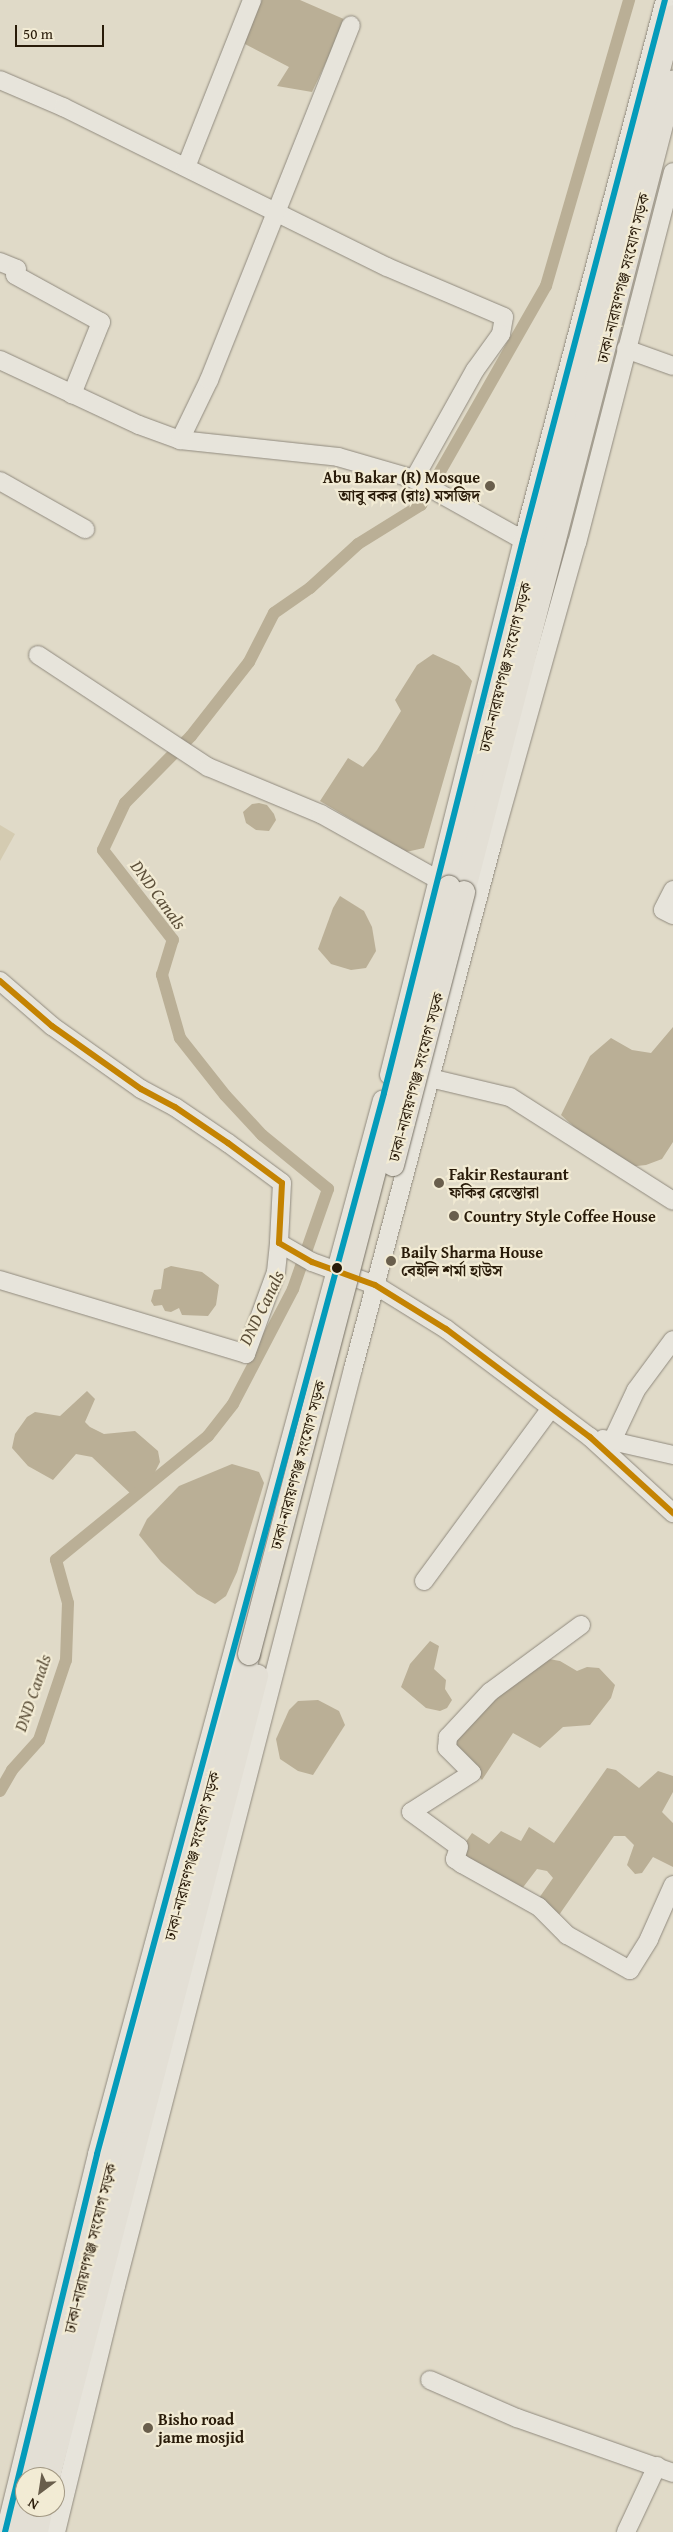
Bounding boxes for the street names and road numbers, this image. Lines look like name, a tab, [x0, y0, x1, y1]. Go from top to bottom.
street label: ঢাকা-নারায়ণগঞ্জ সংযোগ সড়ক	[593, 191, 653, 365]
street label: ঢাকা-নারায়ণগঞ্জ সংযোগ সড়ক	[475, 580, 535, 754]
street label: ঢাকা-নারায়ণগঞ্জ সংযোগ সড়ক	[384, 990, 448, 1164]
street label: ঢাকা-নারায়ণগঞ্জ সংযোগ সড়ক	[266, 1378, 330, 1552]
street label: ঢাকা-নারায়ণগঞ্জ সংযোগ সড়ক	[160, 1769, 224, 1943]
street label: ঢাকা-নারায়ণগঞ্জ সংযোগ সড়ক	[60, 2161, 120, 2335]

